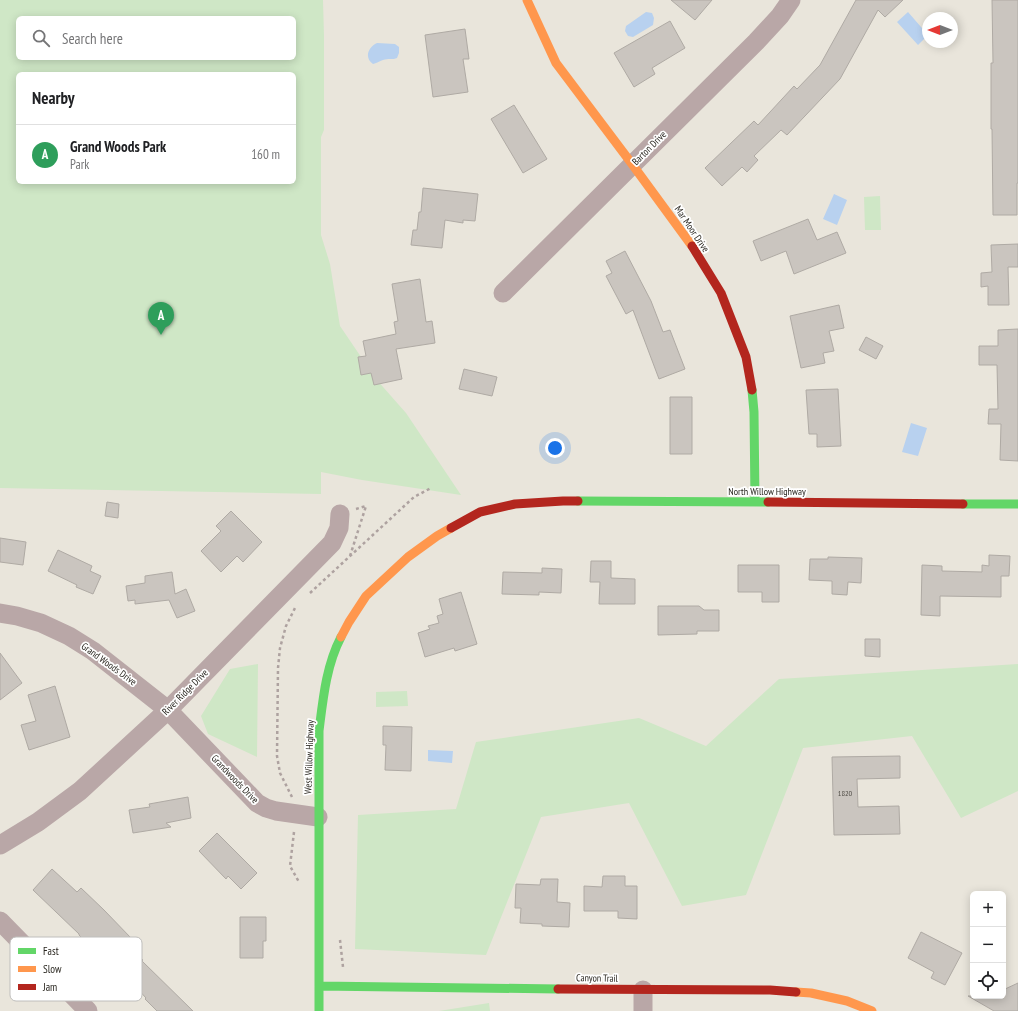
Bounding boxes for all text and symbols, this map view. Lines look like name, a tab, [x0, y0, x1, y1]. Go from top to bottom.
north arrow	[922, 12, 958, 48]
search box	[16, 16, 296, 60]
icon: search	[30, 27, 52, 49]
text: Search here	[62, 29, 123, 48]
text: Nearby	[32, 87, 75, 109]
street label: Barton Drive	[629, 128, 669, 168]
text: Grand Woods Park	[70, 137, 166, 156]
text: A	[42, 146, 48, 163]
text: 160 m	[251, 146, 280, 163]
text: Park	[70, 156, 89, 173]
street label: Mar Moor Drive	[672, 203, 712, 255]
pin: A	[148, 302, 174, 335]
your location	[545, 438, 565, 458]
street label: North Willow Highway	[728, 485, 806, 498]
street label: Grand Woods Drive	[79, 640, 139, 688]
street label: River Ridge Drive	[159, 666, 211, 718]
street label: West Willow Highway	[301, 720, 317, 794]
street label: Grandwoods Drive	[208, 752, 262, 806]
house number: 1820	[838, 788, 853, 798]
map controls	[970, 891, 1006, 999]
button: +	[970, 891, 1006, 927]
button: −	[970, 927, 1006, 963]
legend	[10, 937, 142, 1001]
text: Fast	[43, 944, 59, 958]
text: Slow	[43, 962, 62, 976]
button: locate	[970, 963, 1006, 999]
street label: Canyon Trail	[576, 971, 619, 985]
text: Jam	[42, 980, 57, 994]

